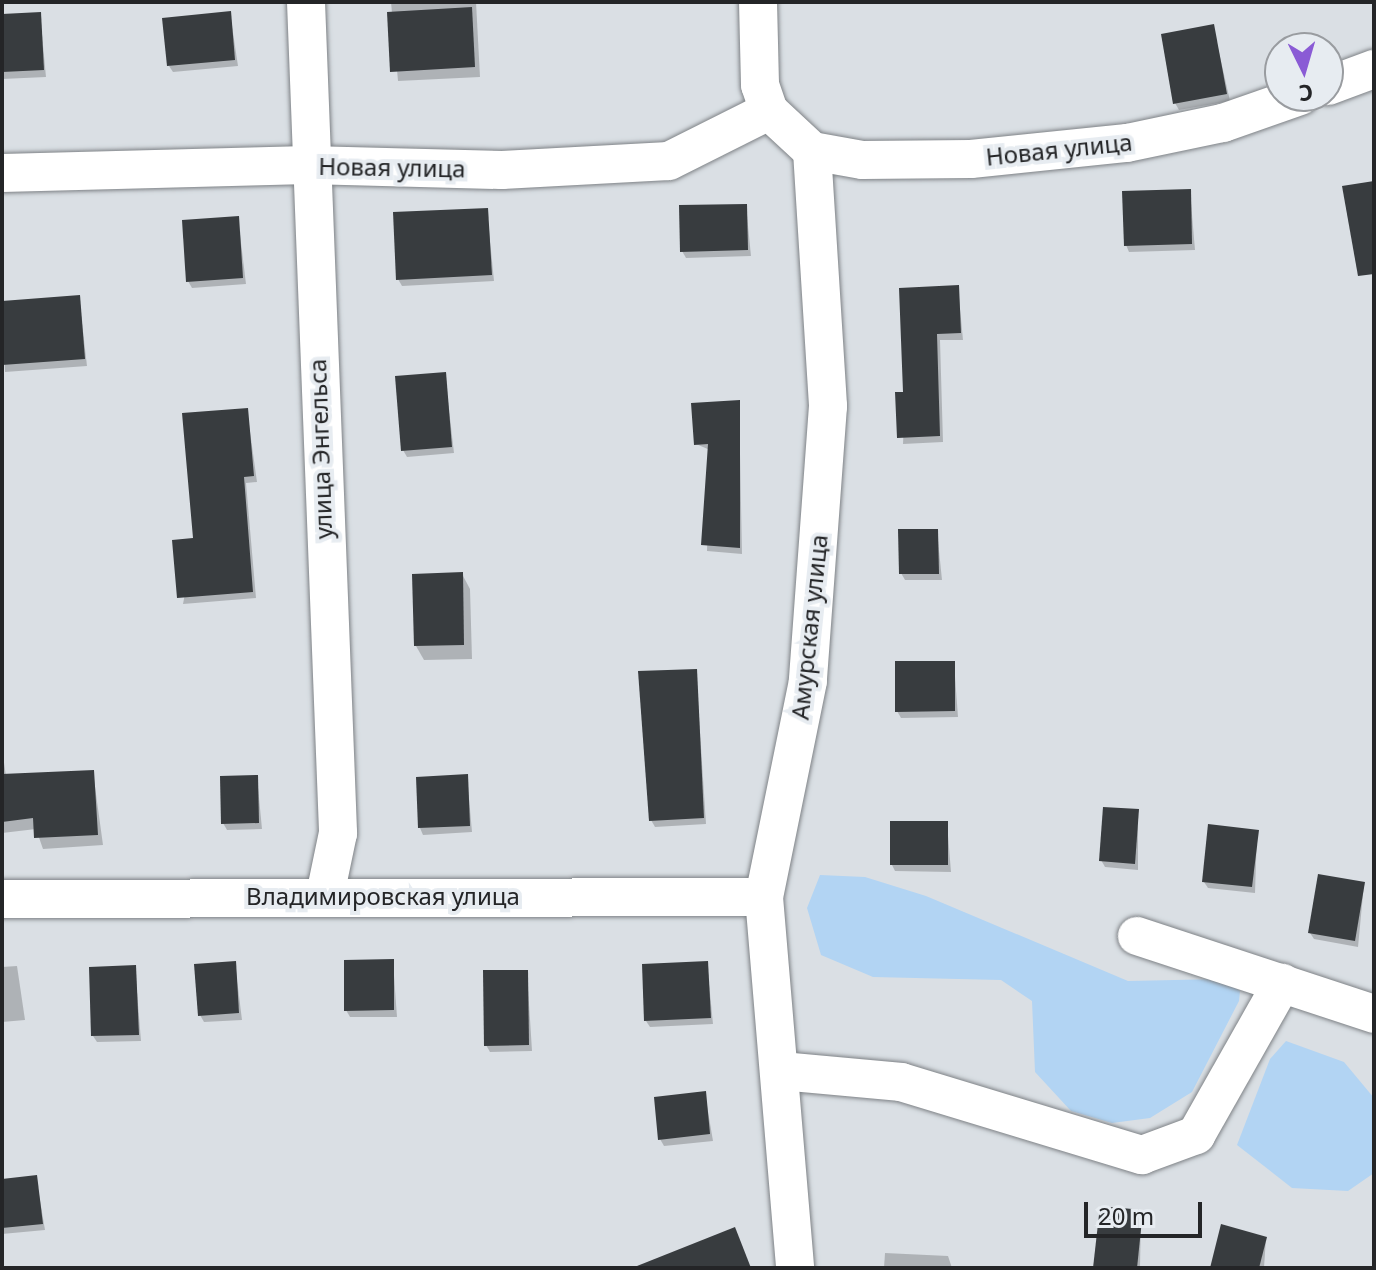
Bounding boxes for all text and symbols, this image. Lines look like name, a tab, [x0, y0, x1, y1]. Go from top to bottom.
north arrow	[1264, 32, 1344, 112]
text: С	[1298, 78, 1314, 109]
street label: Новая улица	[984, 127, 1134, 171]
street label: Новая улица	[318, 151, 466, 183]
street label: улица Энгельса	[302, 358, 338, 540]
street label: Амурская улица	[785, 533, 833, 721]
street label: Владимировская улица	[246, 882, 520, 910]
scale bar	[1088, 1186, 1206, 1236]
text: 20 m	[1098, 1199, 1154, 1232]

